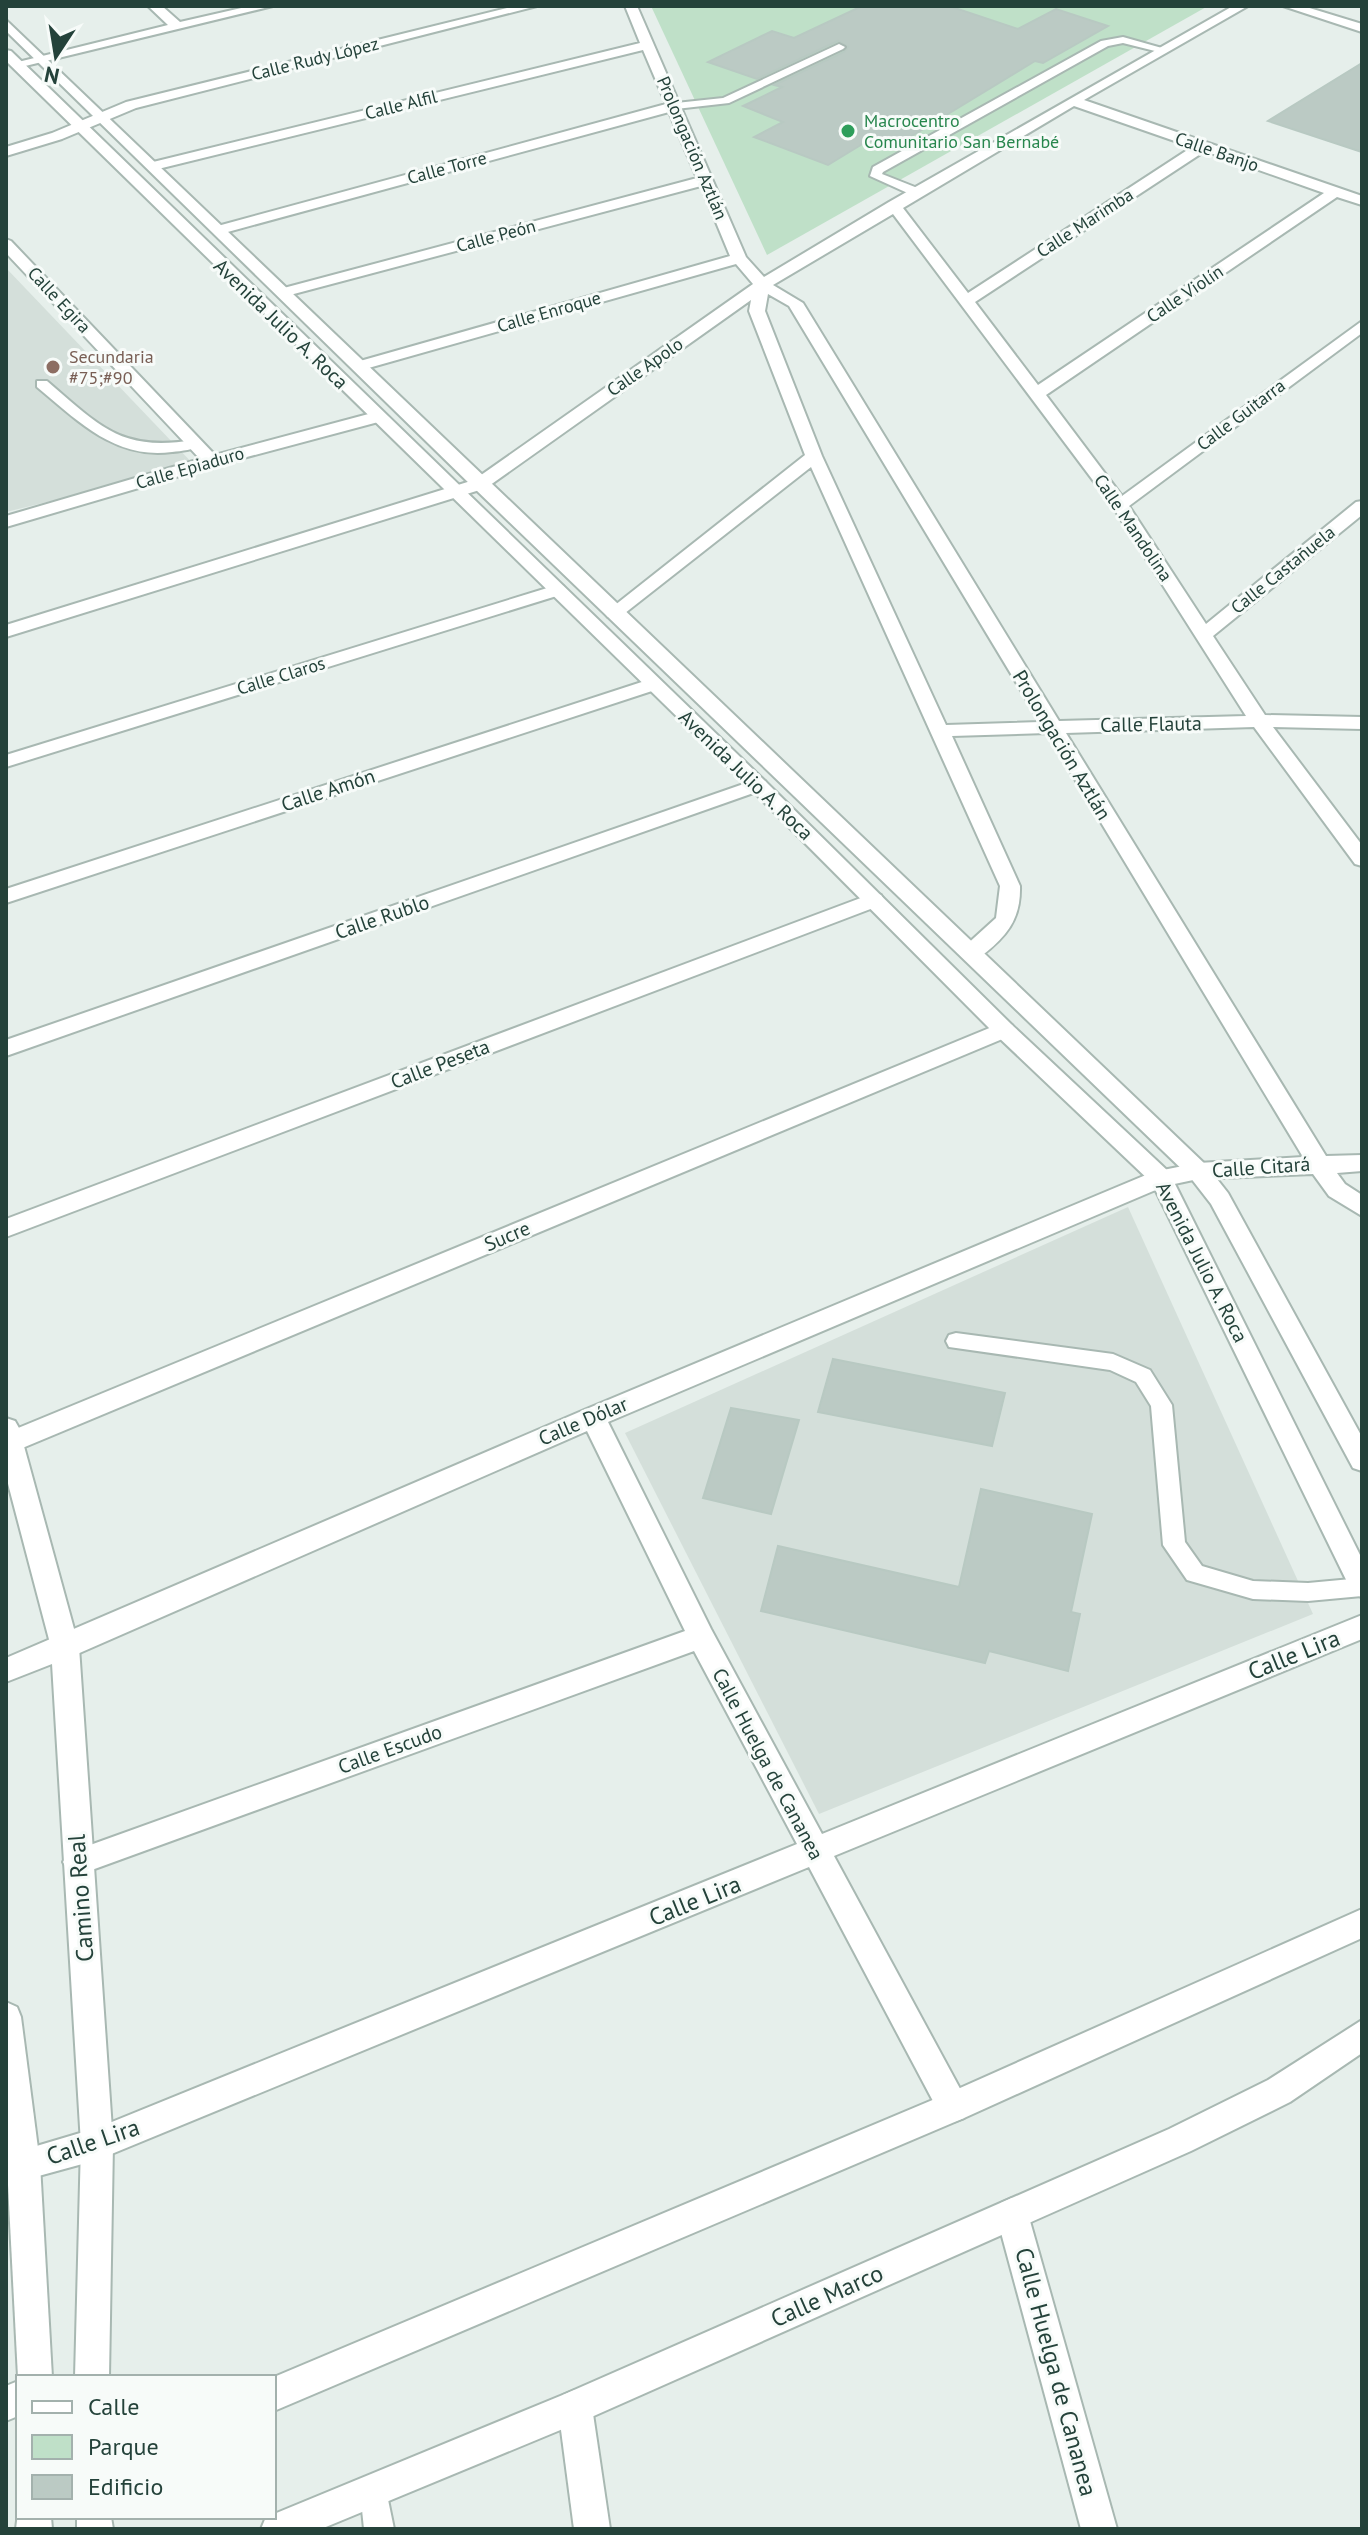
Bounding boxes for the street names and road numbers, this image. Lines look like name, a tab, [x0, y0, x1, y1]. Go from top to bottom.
street label: Calle Rudy López	[249, 32, 381, 85]
street label: Prolongación Aztlán	[652, 73, 733, 223]
street label: Calle Alfil	[362, 84, 440, 125]
street label: Calle Banjo	[1172, 126, 1262, 177]
street label: Calle Torre	[405, 146, 489, 189]
street label: Calle Marimba	[1032, 183, 1137, 262]
street label: Calle Peón	[454, 214, 538, 257]
street label: Avenida Julio A. Roca	[208, 253, 354, 395]
street label: Calle Violín	[1142, 260, 1227, 328]
street label: Calle Egira	[23, 262, 96, 338]
street label: Calle Enroque	[494, 286, 604, 337]
street label: Calle Apolo	[602, 332, 687, 401]
street label: Calle Guitarra	[1192, 374, 1290, 455]
street label: Calle Epiaduro	[133, 441, 247, 494]
street label: Calle Mandolina	[1089, 470, 1178, 586]
street label: Calle Castañuela	[1226, 520, 1340, 619]
street label: Calle Claros	[234, 651, 328, 700]
street label: Prolongación Aztlán	[1007, 665, 1117, 825]
street label: Avenida Julio A. Roca	[673, 704, 819, 846]
street label: Calle Flauta	[1100, 710, 1202, 738]
street label: Calle Amón	[278, 763, 378, 817]
street label: Calle Rublo	[331, 889, 433, 945]
street label: Calle Peseta	[387, 1033, 493, 1095]
street label: Calle Citará	[1211, 1151, 1311, 1183]
street label: Avenida Julio A. Roca	[1150, 1177, 1254, 1347]
street label: Sucre	[480, 1215, 534, 1257]
street label: Calle Dólar	[534, 1390, 632, 1451]
street label: Calle Lira	[1243, 1622, 1344, 1687]
street label: Calle Huelga de Cananea	[706, 1664, 830, 1864]
street label: Calle Escudo	[335, 1718, 445, 1780]
street label: Camino Real	[61, 1833, 100, 1963]
street label: Calle Lira	[644, 1868, 745, 1933]
street label: Calle Lira	[42, 2111, 144, 2172]
street label: Calle Huelga de Cananea	[1008, 2244, 1105, 2500]
street label: Calle Marco	[766, 2257, 888, 2334]

